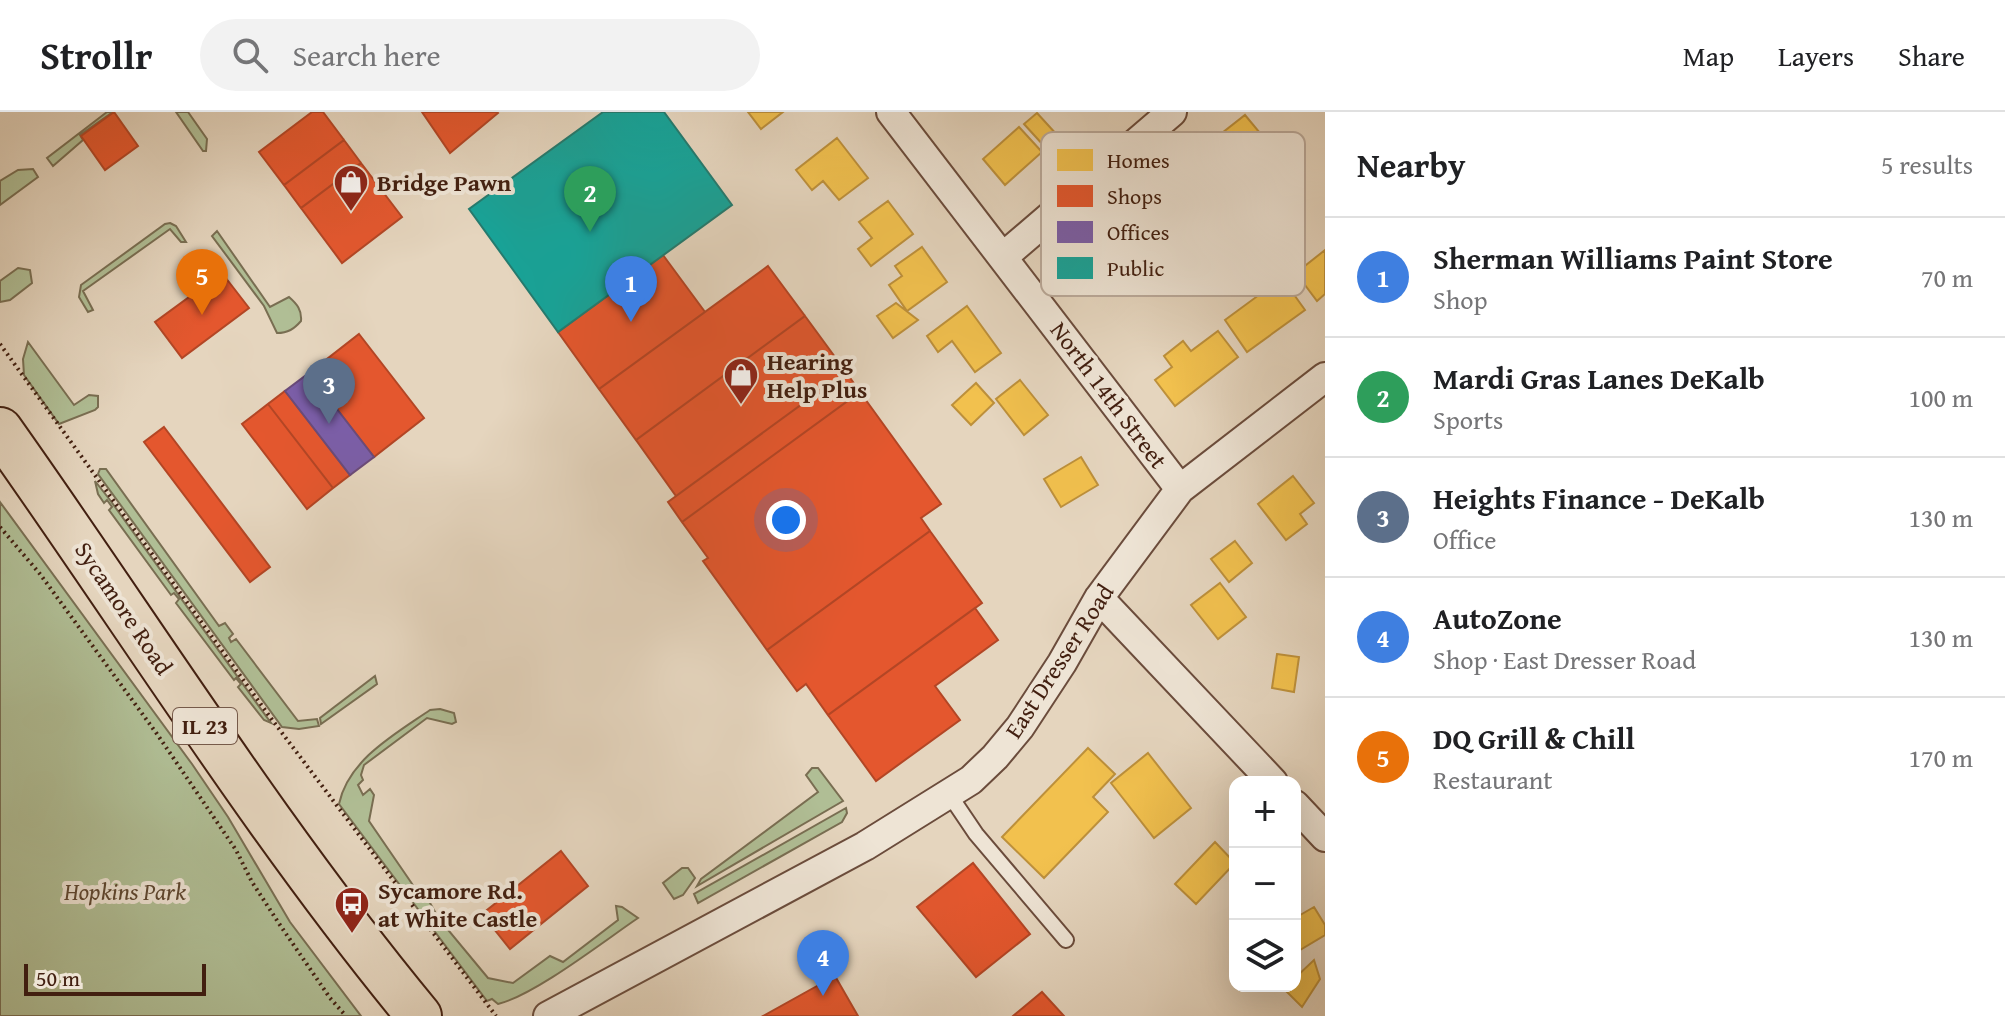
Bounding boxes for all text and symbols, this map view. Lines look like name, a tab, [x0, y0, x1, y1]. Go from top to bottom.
search box	[200, 19, 760, 91]
text: Strollr	[40, 27, 152, 83]
icon: search	[228, 33, 272, 77]
text: Search here	[292, 33, 441, 77]
text: Map	[1683, 35, 1734, 76]
text: Layers	[1778, 35, 1854, 76]
text: Share	[1898, 35, 1965, 76]
legend	[1041, 132, 1305, 296]
text: Nearby	[1357, 140, 1466, 189]
text: Homes	[1107, 144, 1170, 176]
text: 5 results	[1881, 145, 1973, 184]
shop icon: Bridge Pawn	[332, 163, 370, 213]
place label: Bridge Pawn	[377, 165, 511, 200]
pin: 2	[564, 166, 616, 232]
text: Shops	[1107, 180, 1162, 212]
text: Offices	[1107, 216, 1169, 248]
text: Sherman Williams Paint Store	[1433, 236, 1833, 280]
pin: 5	[176, 249, 228, 315]
text: Public	[1107, 252, 1164, 284]
pin: 1	[605, 256, 657, 322]
text: 1	[1376, 258, 1390, 297]
text: 70 m	[1921, 258, 1973, 297]
text: Shop	[1433, 280, 1488, 319]
street label: North 14th Street	[1042, 314, 1176, 476]
place label: Hearing Help Plus	[767, 344, 867, 407]
shop icon: Hearing Help Plus	[722, 356, 760, 406]
text: Mardi Gras Lanes DeKalb	[1433, 356, 1765, 400]
pin: 3	[303, 358, 355, 424]
text: 2	[1376, 378, 1390, 417]
text: 100 m	[1908, 378, 1973, 417]
text: Sports	[1433, 400, 1503, 439]
text: Heights Finance - DeKalb	[1433, 476, 1765, 520]
text: 3	[1376, 498, 1390, 537]
text: 130 m	[1908, 498, 1973, 537]
your location	[766, 500, 806, 540]
text: Office	[1433, 520, 1497, 559]
street label: Sycamore Road	[66, 534, 182, 682]
street label: East Dresser Road	[996, 577, 1122, 745]
text: AutoZone	[1433, 596, 1562, 640]
text: 4	[1376, 618, 1390, 657]
text: 130 m	[1908, 618, 1973, 657]
text: Shop · East Dresser Road	[1433, 640, 1696, 679]
road number: IL 23	[173, 708, 237, 744]
text: DQ Grill & Chill	[1433, 716, 1635, 760]
text: 5	[1376, 738, 1390, 777]
text: 170 m	[1908, 738, 1973, 777]
text: Restaurant	[1433, 760, 1553, 799]
map controls	[1229, 776, 1301, 992]
button: +	[1229, 776, 1301, 848]
button: −	[1229, 848, 1301, 920]
place label: Sycamore Rd. at White Castle	[378, 873, 538, 936]
park label: Hopkins Park	[63, 874, 186, 909]
bus stop icon: Sycamore Rd. at White Castle	[333, 885, 371, 935]
button: layers	[1229, 920, 1301, 992]
pin: 4	[797, 930, 849, 996]
scale bar	[24, 960, 206, 996]
text: 50 m	[36, 962, 80, 994]

